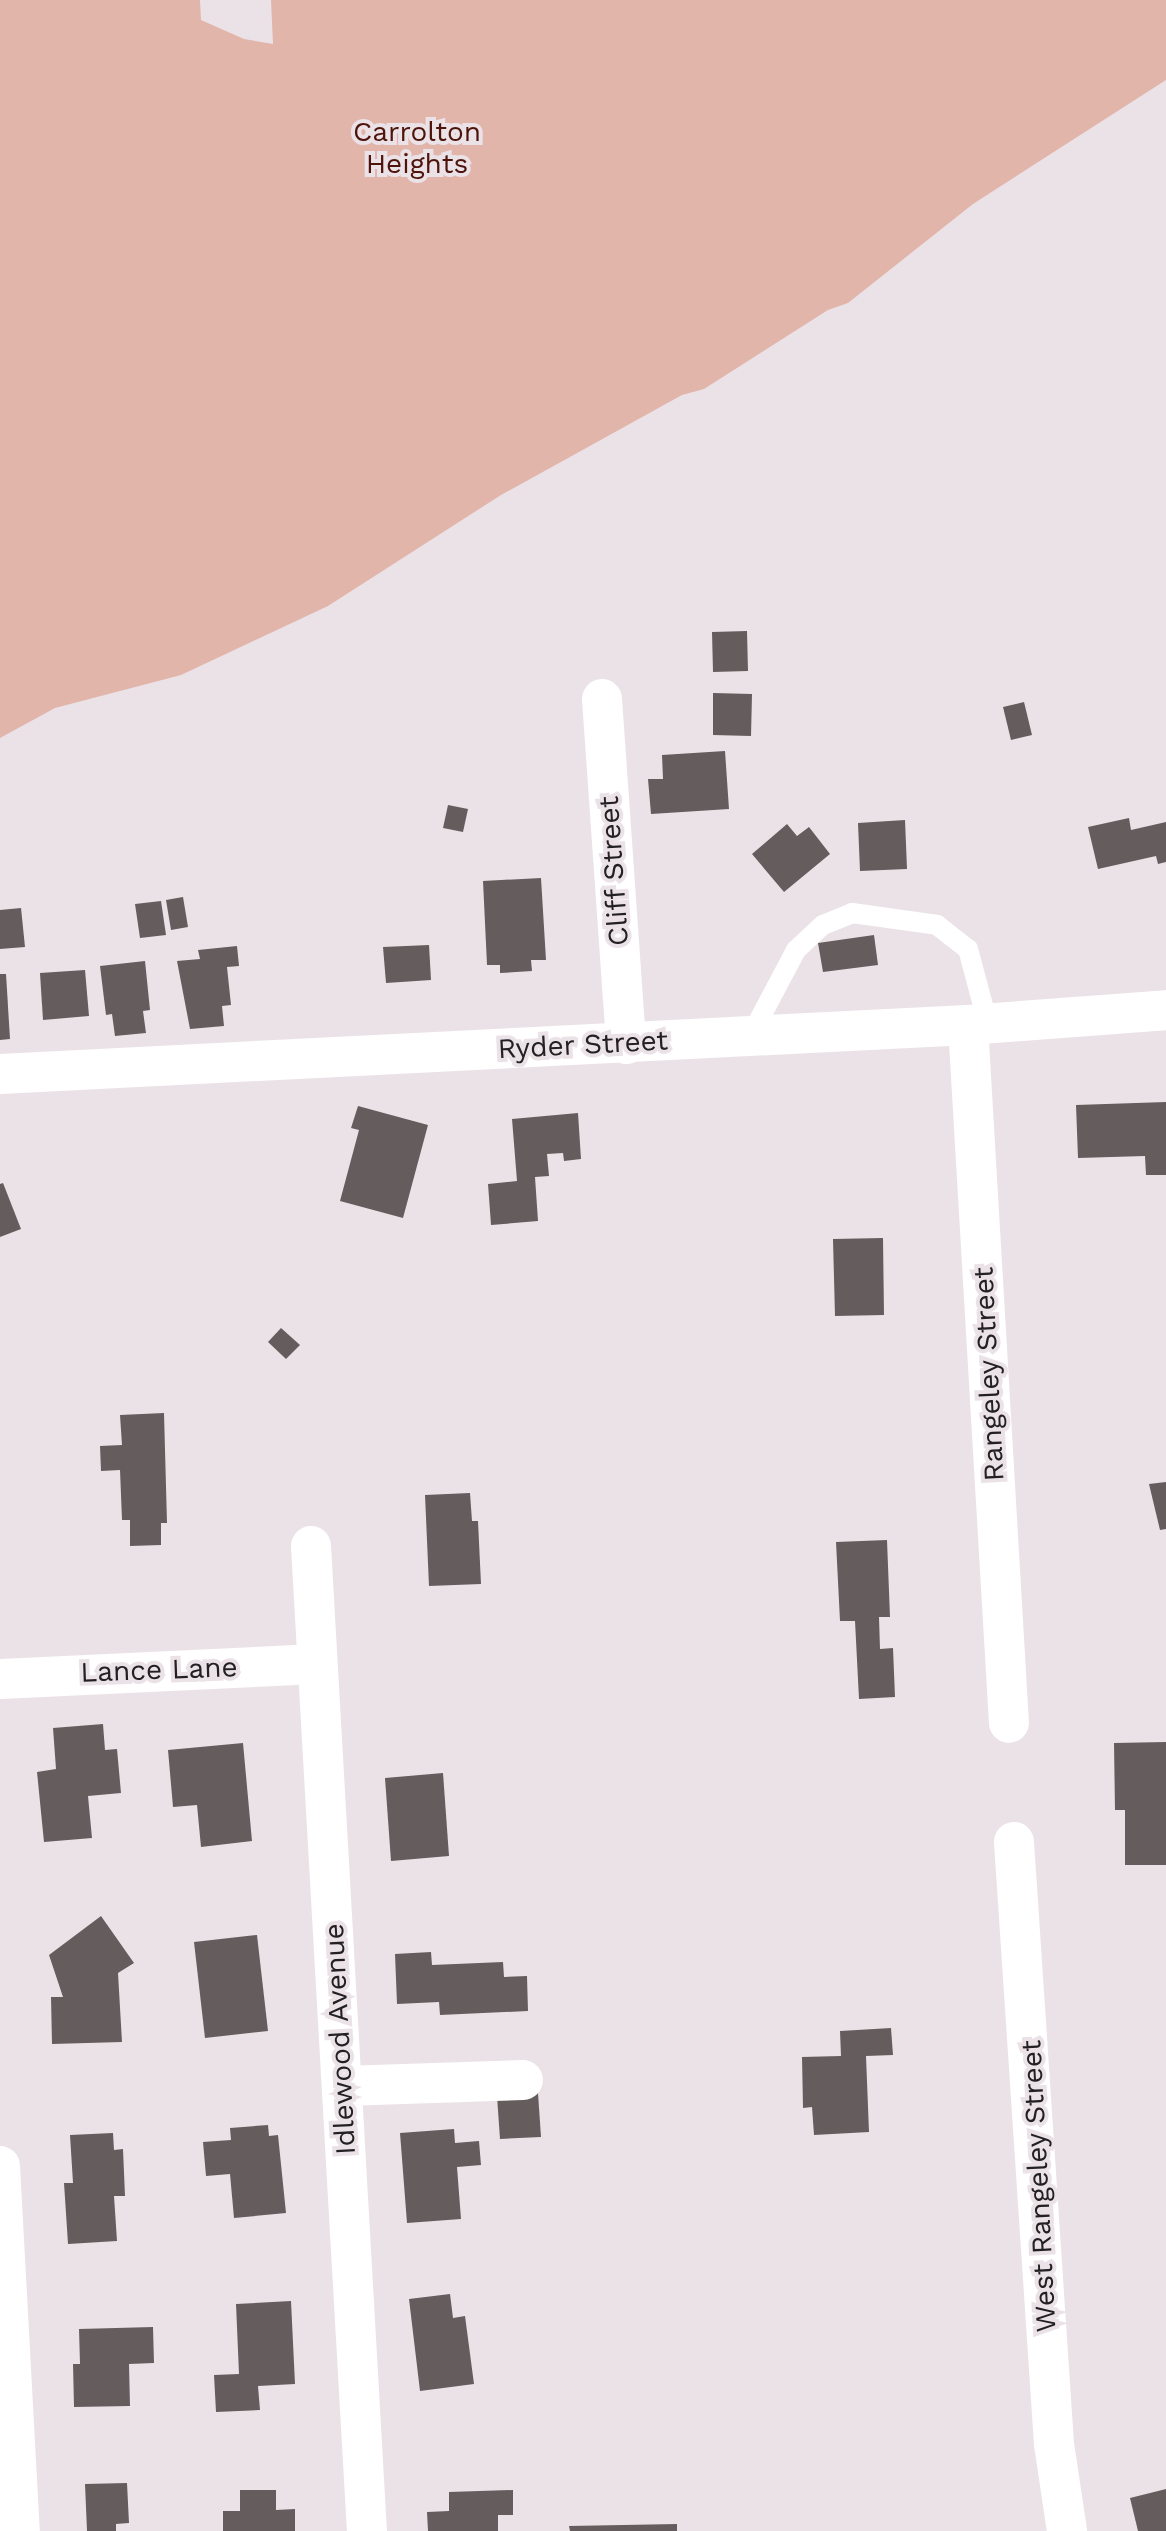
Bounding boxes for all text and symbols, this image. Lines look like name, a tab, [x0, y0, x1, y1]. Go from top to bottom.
park label: Carrolton Heights	[353, 115, 481, 181]
street label: Cliff Street	[592, 794, 636, 948]
street label: Ryder Street	[497, 1024, 669, 1066]
street label: Rangeley Street	[967, 1266, 1011, 1482]
street label: Lance Lane	[80, 1650, 238, 1690]
street label: Idlewood Avenue	[317, 1922, 363, 2156]
street label: West Rangeley Street	[1015, 2039, 1063, 2333]

